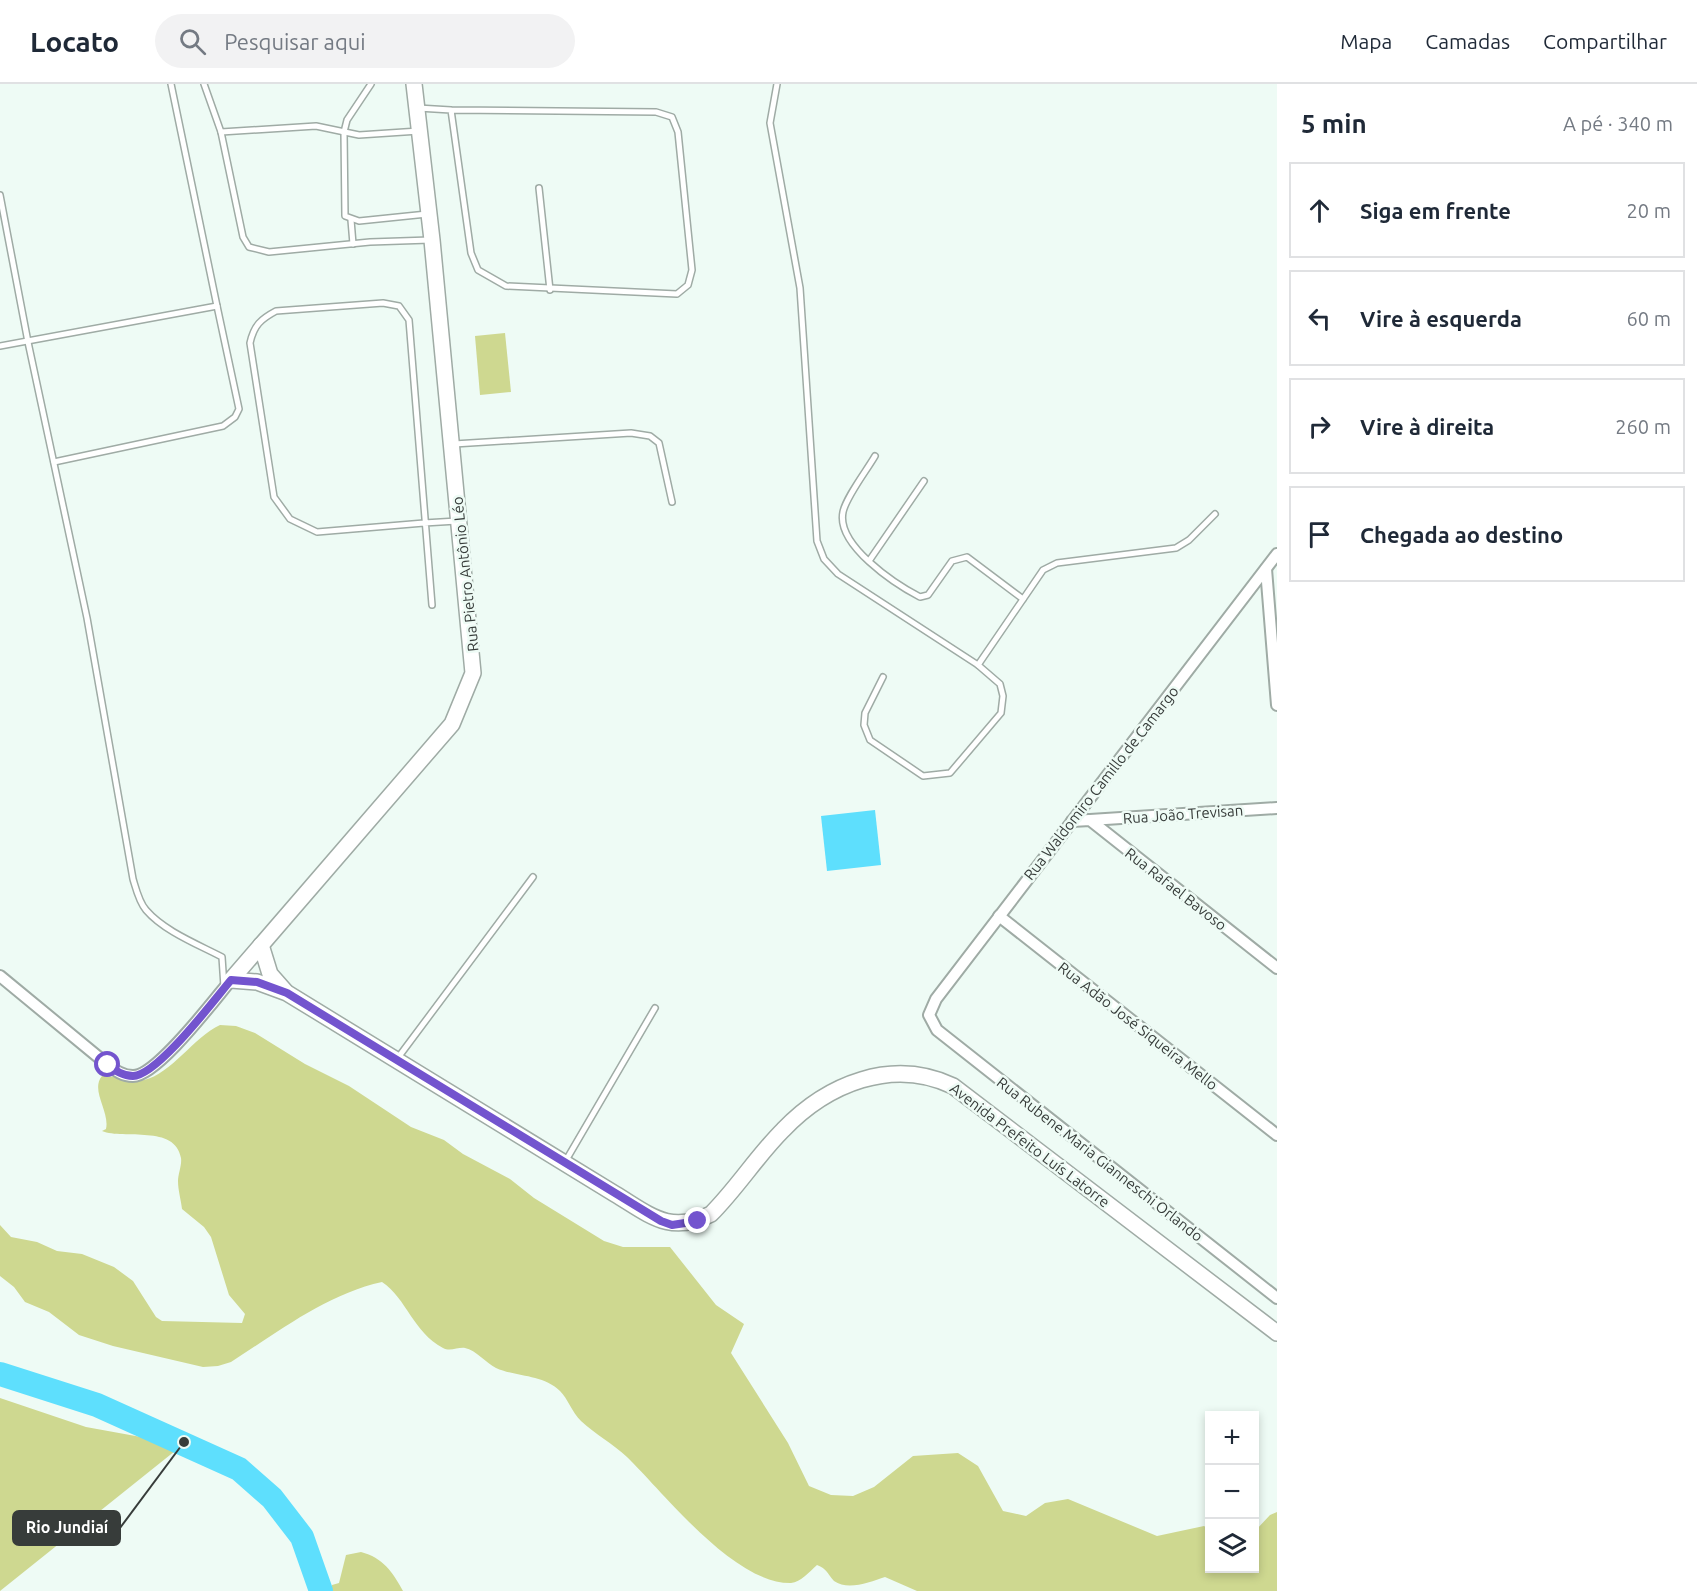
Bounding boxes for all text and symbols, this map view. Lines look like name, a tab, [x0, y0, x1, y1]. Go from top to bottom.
search box	[155, 14, 575, 68]
icon: search	[176, 25, 209, 58]
text: Locato	[30, 26, 119, 57]
text: Pesquisar aqui	[224, 29, 366, 54]
text: Mapa	[1340, 29, 1392, 53]
text: Camadas	[1425, 29, 1510, 53]
text: Compartilhar	[1543, 29, 1667, 53]
text: 5 min	[1301, 109, 1367, 138]
text: A pé · 340 m	[1563, 112, 1673, 135]
icon: ahead	[1303, 194, 1336, 227]
text: Siga em frente	[1360, 198, 1511, 223]
text: 20 m	[1627, 199, 1671, 222]
icon: left	[1303, 302, 1336, 335]
text: Vire à esquerda	[1360, 306, 1522, 331]
text: 60 m	[1627, 307, 1671, 330]
icon: right	[1303, 410, 1336, 443]
text: Vire à direita	[1360, 414, 1494, 439]
text: 260 m	[1615, 415, 1671, 438]
street label: Rua Pietro Antônio Léo	[448, 496, 482, 652]
icon: arrive	[1303, 518, 1336, 551]
text: Chegada ao destino	[1360, 522, 1563, 547]
street label: Rua Waldomiro Camillo de Camargo	[1020, 683, 1182, 883]
street label: Rua João Trevisan	[1122, 801, 1244, 827]
street label: Rua Rafael Bavoso	[1122, 844, 1230, 934]
street label: Rua Adão José Siqueira Mello	[1055, 959, 1221, 1093]
route start	[94, 1051, 120, 1077]
street label: Rua Rubene Maria Gianneschi Orlando	[994, 1073, 1206, 1245]
street label: Avenida Prefeito Luís Latorre	[947, 1079, 1113, 1211]
route end	[684, 1207, 710, 1233]
map controls	[1205, 1411, 1259, 1573]
button: +	[1205, 1411, 1259, 1465]
button: −	[1205, 1465, 1259, 1519]
callout: Rio Jundiaí	[13, 1511, 120, 1545]
text: Rio Jundiaí	[26, 1518, 109, 1536]
button: layers	[1205, 1519, 1259, 1573]

